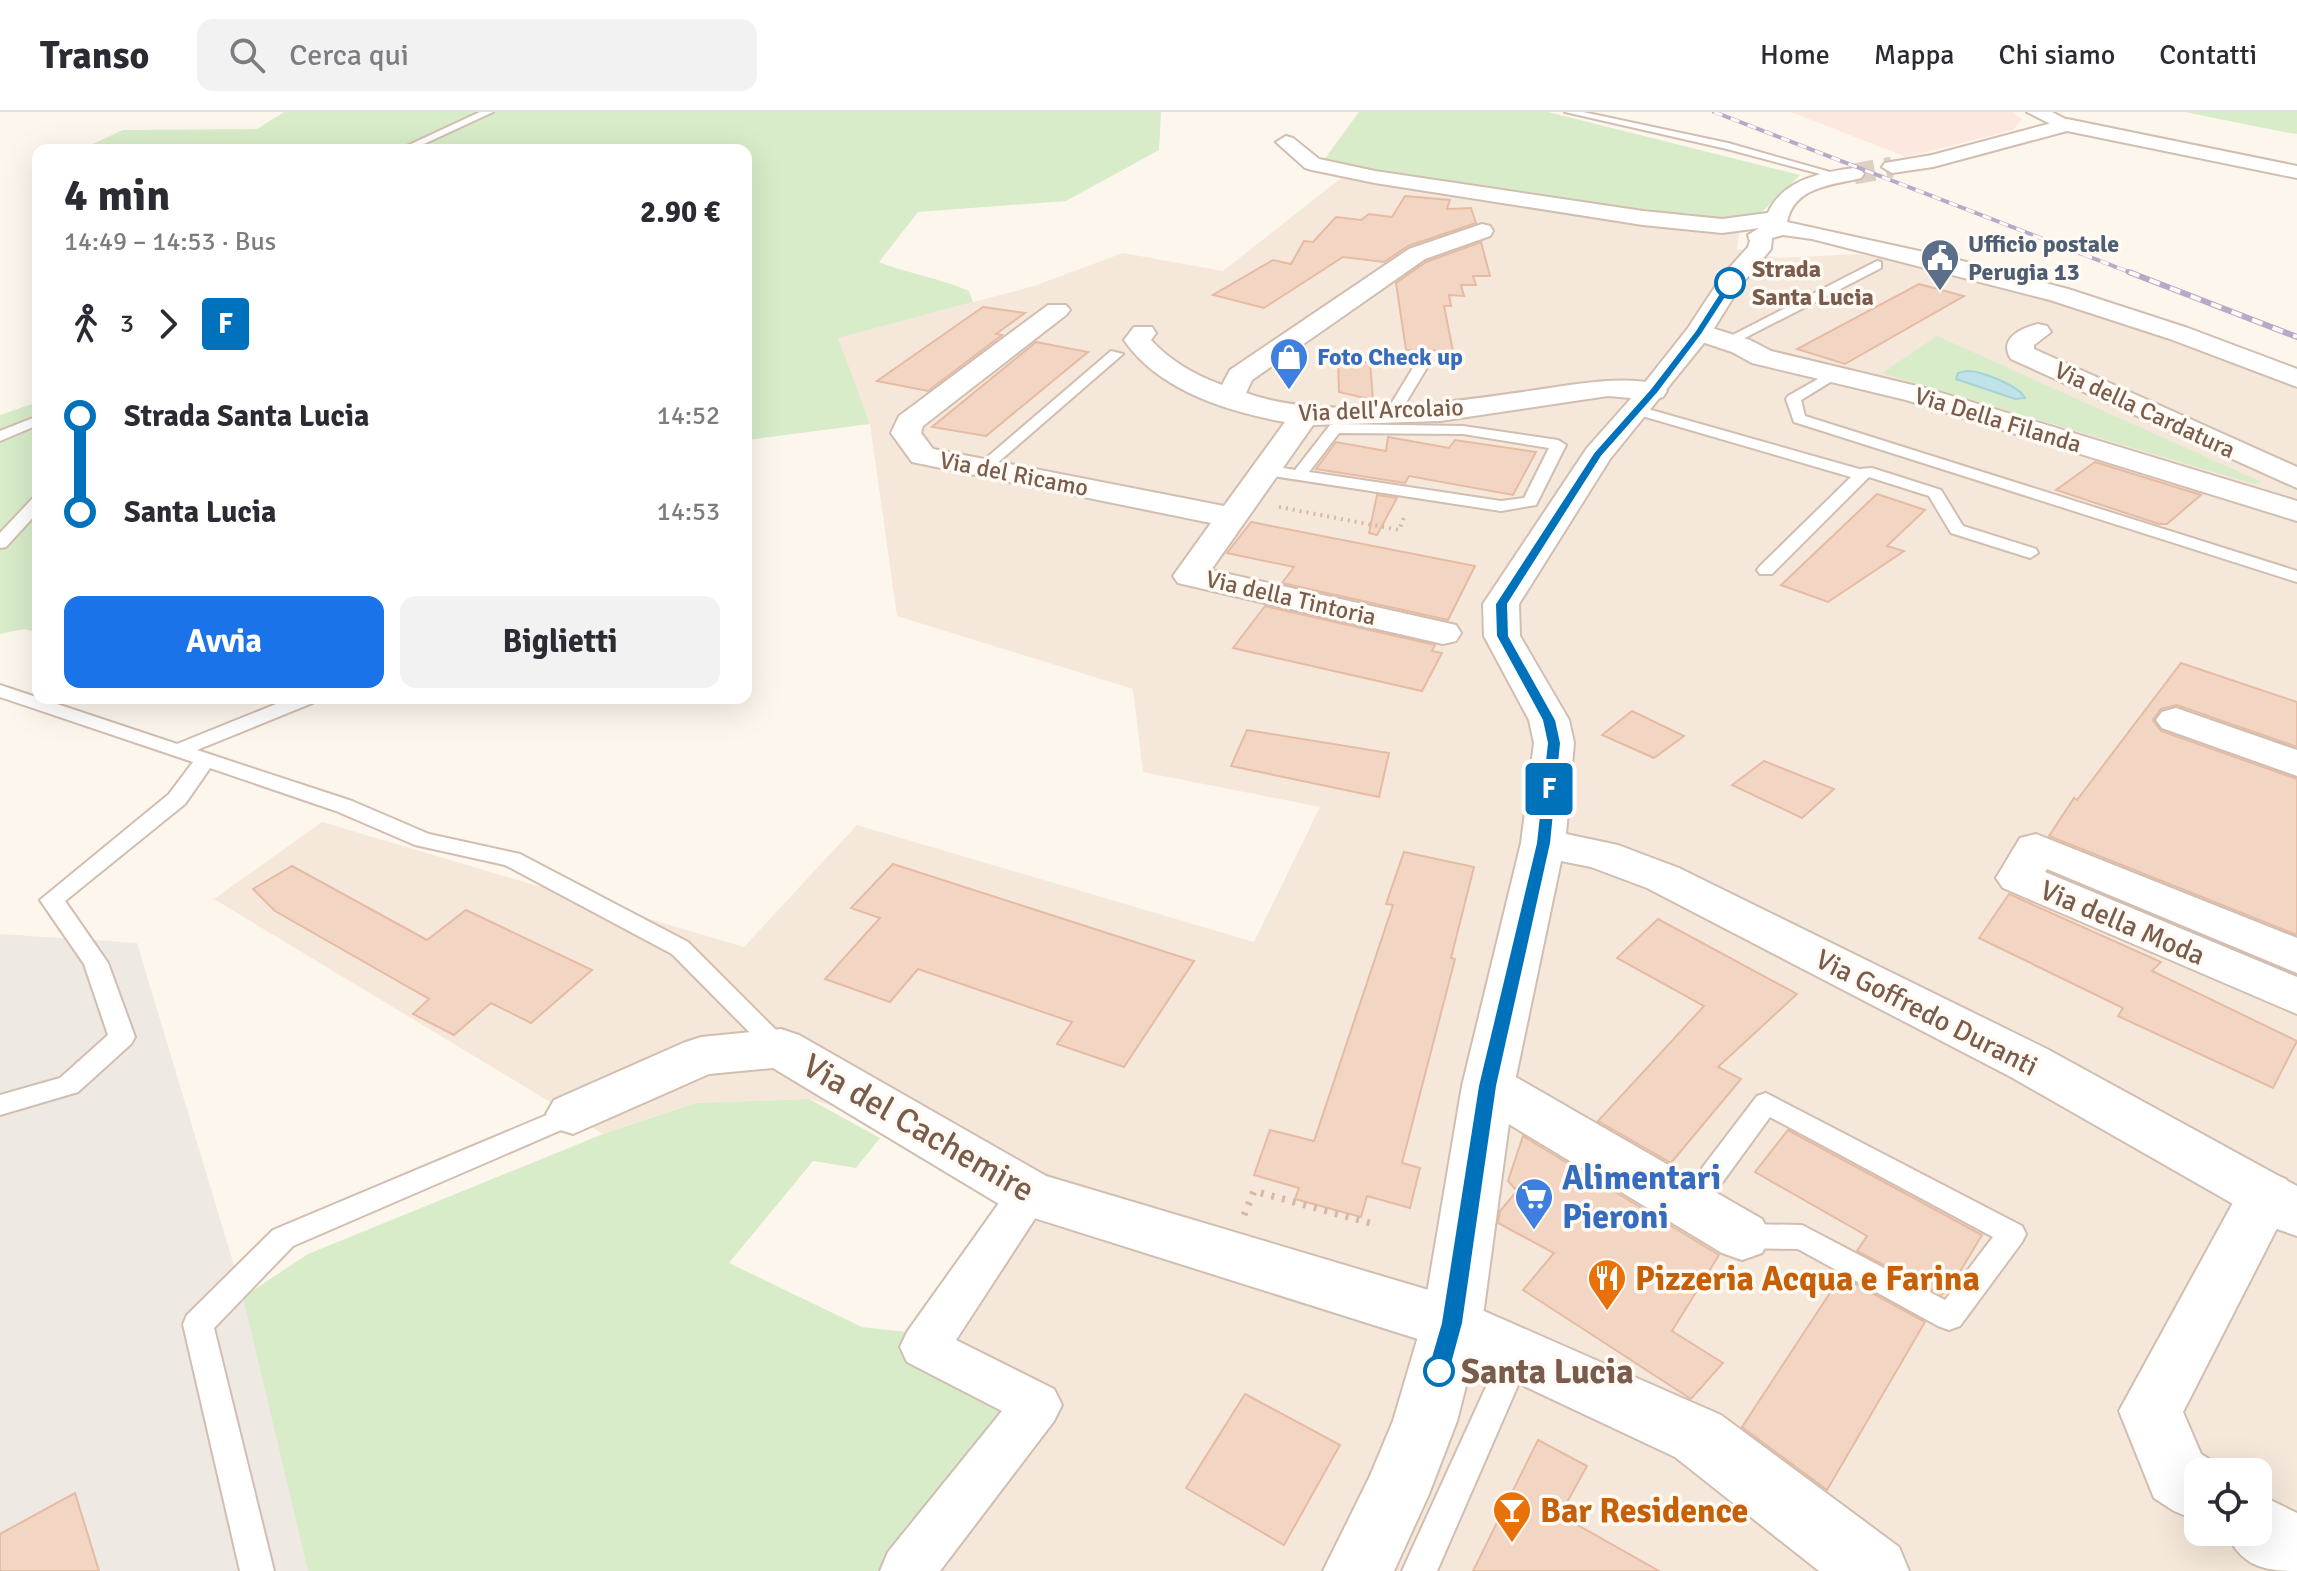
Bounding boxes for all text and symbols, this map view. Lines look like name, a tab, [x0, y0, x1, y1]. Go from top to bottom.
search box	[197, 19, 757, 91]
text: Transo	[40, 32, 149, 79]
icon: search	[225, 33, 269, 77]
text: Cerca qui	[289, 37, 409, 74]
text: Home	[1760, 38, 1830, 72]
text: Mappa	[1874, 38, 1955, 72]
text: Chi siamo	[1999, 38, 2115, 72]
text: Contatti	[2159, 38, 2257, 72]
text: 4 min	[64, 169, 170, 223]
text: 2.90 €	[640, 194, 720, 231]
text: 14:49 – 14:53 · Bus	[64, 226, 276, 258]
place label: Ufficio postale Perugia 13	[1968, 229, 2119, 287]
public building icon: Ufficio postale Perugia 13	[1919, 237, 1961, 292]
place label: Strada Santa Lucia	[1752, 254, 1874, 312]
marker: Strada Santa Lucia	[1715, 268, 1745, 298]
icon: walk	[64, 302, 108, 346]
icon: forward	[146, 302, 190, 346]
text: F	[218, 307, 233, 341]
text: 3	[120, 308, 134, 340]
shop icon: Foto Check up	[1268, 336, 1310, 391]
place label: Foto Check up	[1317, 342, 1463, 372]
street label: Via della Cardatura	[2050, 355, 2240, 465]
street label: Via Della Filanda	[1911, 380, 2085, 460]
street label: Via dell'Arcolaio	[1298, 392, 1464, 428]
text: Strada Santa Lucia	[124, 398, 369, 435]
text: 14:52	[657, 400, 720, 432]
street label: Via del Ricamo	[937, 445, 1091, 503]
text: Santa Lucia	[124, 494, 276, 531]
text: 14:53	[657, 496, 720, 528]
street label: Via della Tintoria	[1203, 564, 1379, 632]
button: Avvia	[64, 596, 384, 688]
button: Biglietti	[400, 596, 720, 688]
line badge: F	[1523, 763, 1575, 815]
text: F	[1542, 772, 1556, 806]
street label: Via della Moda	[2035, 873, 2210, 973]
street label: Via Goffredo Duranti	[1810, 942, 2043, 1084]
street label: Via del Cachemire	[795, 1045, 1042, 1211]
place label: Alimentari Pieroni	[1562, 1157, 1721, 1238]
supermarket icon: Alimentari Pieroni	[1513, 1176, 1555, 1231]
restaurant icon: Pizzeria Acqua e Farina	[1586, 1257, 1628, 1312]
place label: Pizzeria Acqua e Farina	[1635, 1258, 1980, 1300]
place label: Santa Lucia	[1461, 1351, 1634, 1393]
marker: Santa Lucia	[1424, 1356, 1454, 1386]
map controls	[2184, 1458, 2272, 1546]
button: locate	[2184, 1458, 2272, 1546]
bar icon: Bar Residence	[1491, 1489, 1533, 1544]
place label: Bar Residence	[1540, 1490, 1748, 1532]

